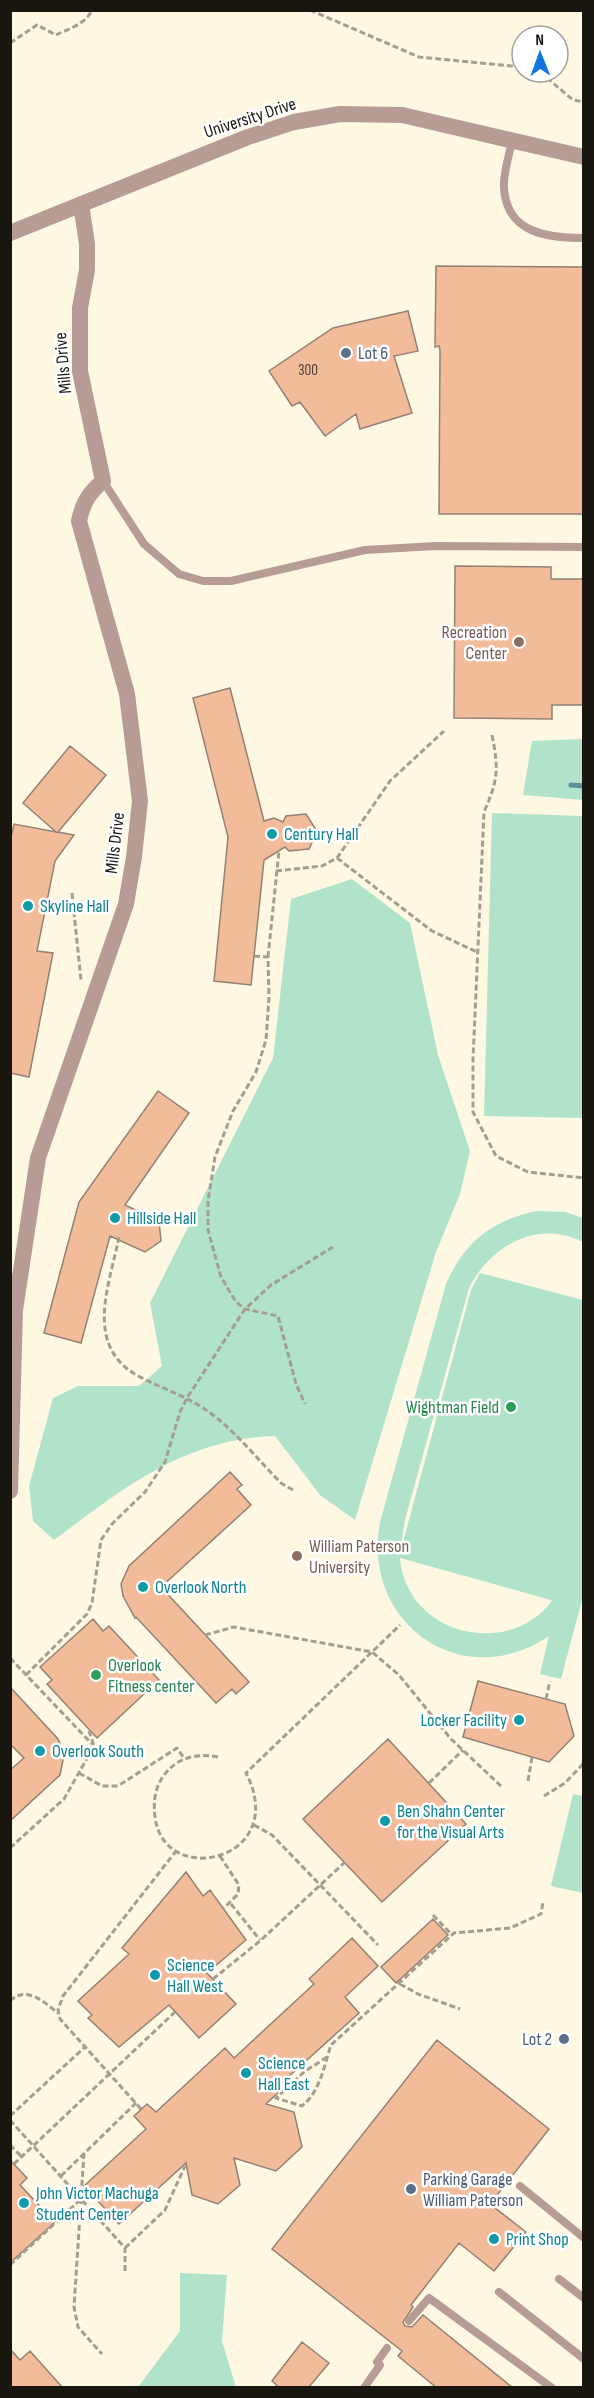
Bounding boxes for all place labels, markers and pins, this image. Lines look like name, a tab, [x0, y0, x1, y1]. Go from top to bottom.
place label: Lot 6	[358, 343, 388, 364]
marker: Lot 6	[339, 346, 353, 360]
place label: Recreation Center	[442, 622, 507, 664]
marker: Recreation Center	[512, 635, 526, 649]
place label: Century Hall	[284, 824, 359, 845]
marker: Century Hall	[265, 827, 279, 841]
place label: Skyline Hall	[40, 896, 109, 917]
marker: Skyline Hall	[21, 899, 35, 913]
place label: Hillside Hall	[127, 1208, 196, 1229]
marker: Hillside Hall	[108, 1211, 122, 1225]
place label: Wightman Field	[406, 1397, 499, 1418]
marker: Wightman Field	[504, 1400, 518, 1414]
place label: William Paterson University	[309, 1536, 409, 1578]
marker: William Paterson University	[290, 1549, 304, 1563]
place label: Overlook North	[155, 1577, 246, 1598]
marker: Overlook North	[136, 1580, 150, 1594]
place label: Overlook Fitness center	[108, 1655, 194, 1697]
marker: Overlook Fitness center	[89, 1668, 103, 1682]
place label: Locker Facility	[420, 1710, 507, 1731]
marker: Locker Facility	[512, 1713, 526, 1727]
place label: Overlook South	[52, 1741, 144, 1762]
marker: Overlook South	[33, 1744, 47, 1758]
place label: Ben Shahn Center for the Visual Arts	[397, 1801, 505, 1843]
marker: Ben Shahn Center for the Visual Arts	[378, 1814, 392, 1828]
place label: Science Hall West	[167, 1955, 224, 1997]
marker: Science Hall West	[148, 1968, 162, 1982]
place label: Lot 2	[522, 2029, 552, 2050]
marker: Lot 2	[557, 2032, 571, 2046]
place label: Science Hall East	[258, 2053, 310, 2095]
marker: Science Hall East	[239, 2066, 253, 2080]
place label: Parking Garage William Paterson	[423, 2169, 523, 2211]
marker: Parking Garage William Paterson	[404, 2182, 418, 2196]
place label: John Victor Machuga Student Center	[35, 2183, 159, 2225]
marker: John Victor Machuga Student Center	[17, 2196, 31, 2210]
place label: Print Shop	[506, 2229, 569, 2250]
marker: Print Shop	[487, 2232, 501, 2246]

